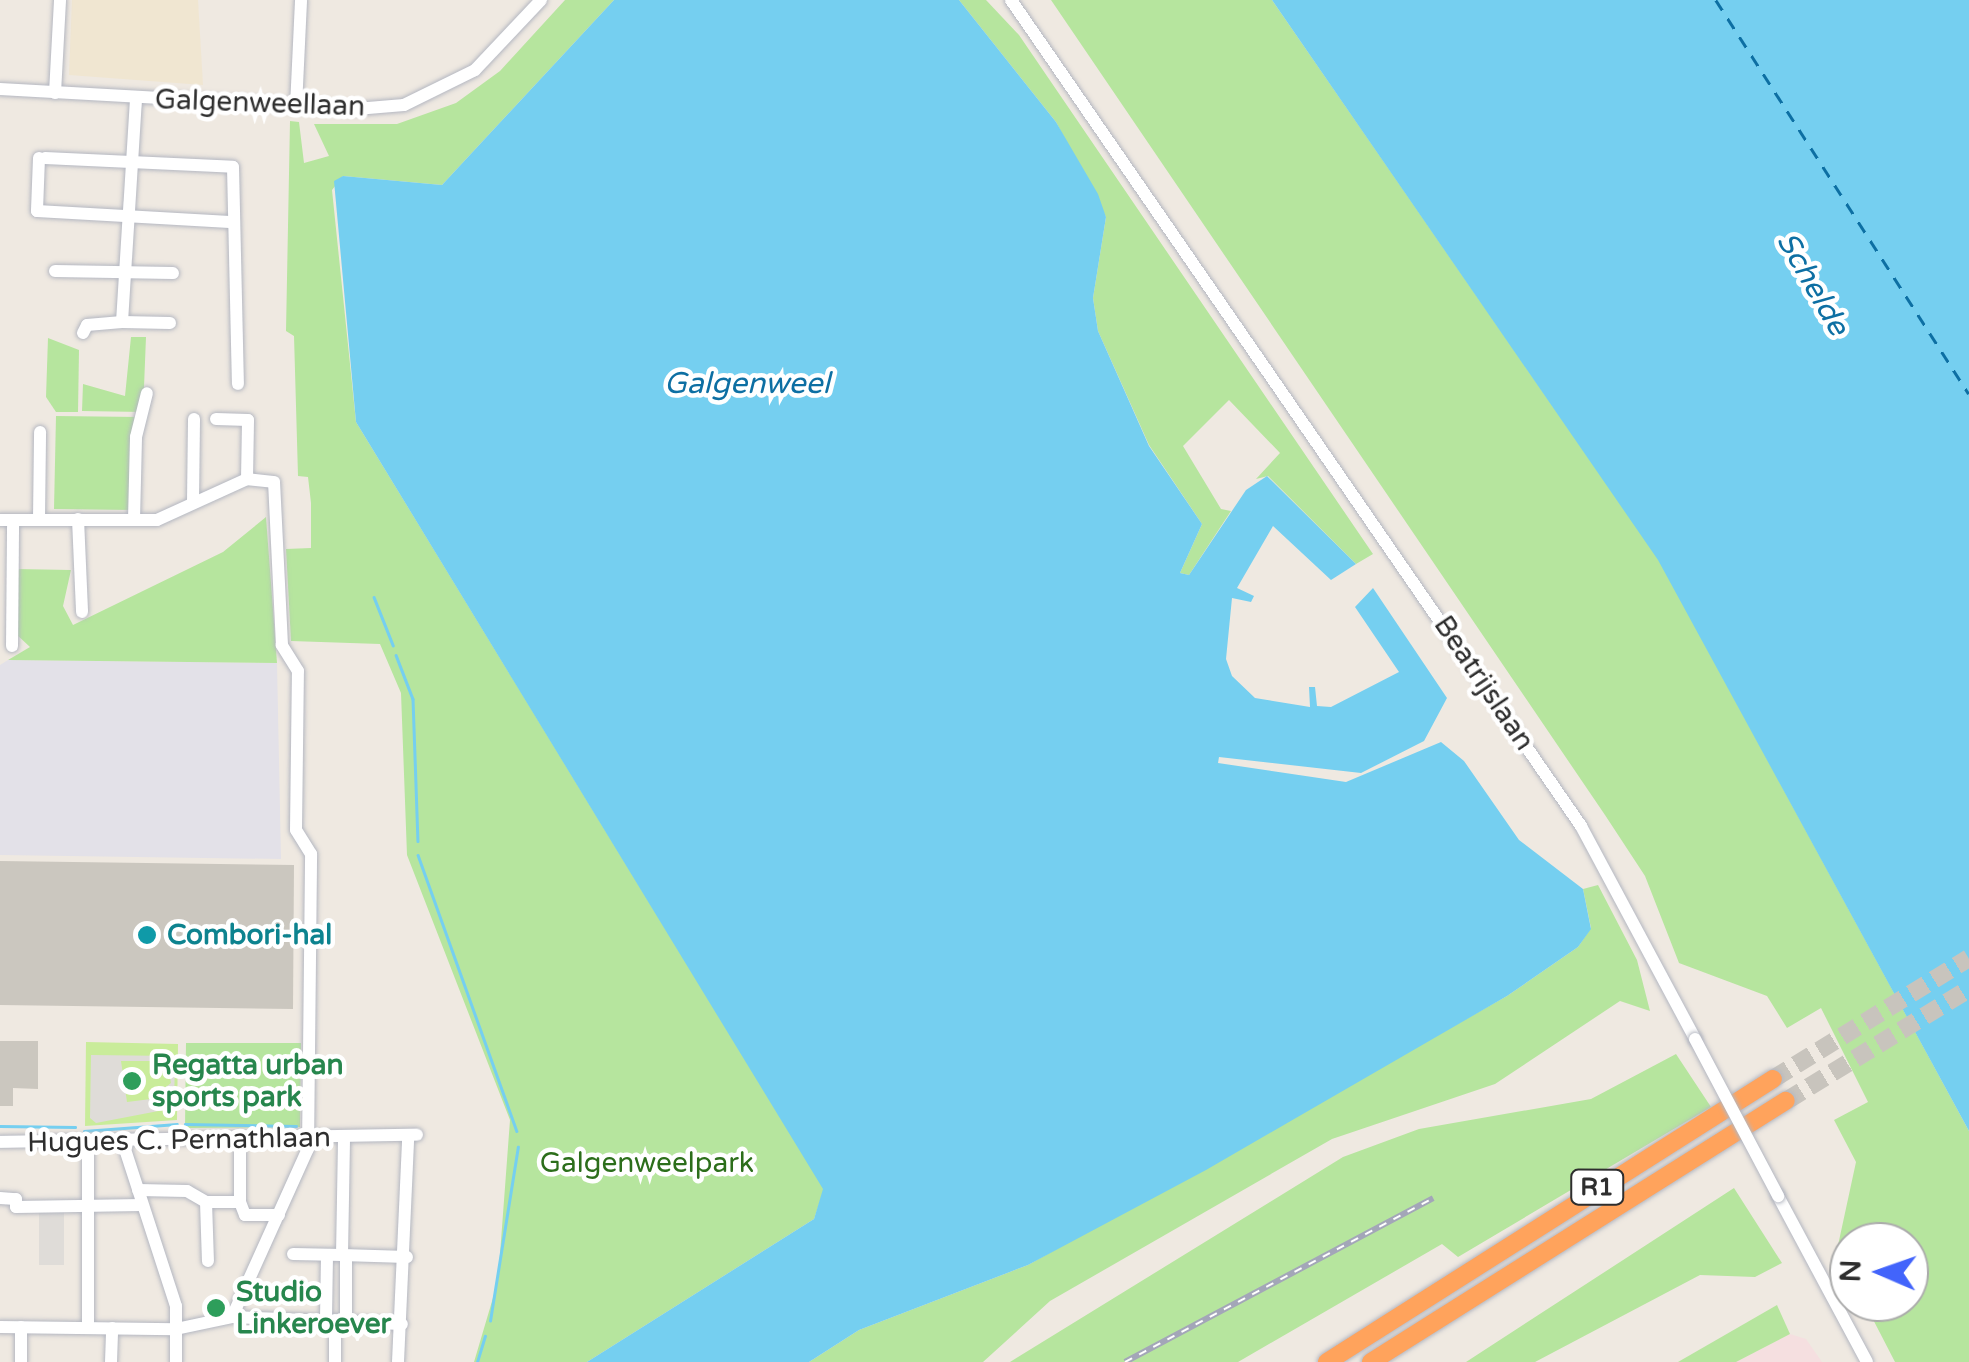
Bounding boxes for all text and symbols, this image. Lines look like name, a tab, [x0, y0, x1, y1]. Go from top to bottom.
street label: Galgenweellaan	[154, 83, 366, 123]
water label: Schelde	[1768, 226, 1856, 342]
water label: Galgenweel	[664, 366, 830, 402]
street label: Beatrijslaan	[1427, 609, 1541, 757]
place label: Combori-hal	[167, 918, 332, 952]
marker: Combori-hal	[136, 924, 158, 946]
place label: Regatta urban sports park	[152, 1048, 343, 1114]
marker: Regatta urban sports park	[121, 1070, 143, 1092]
street label: Hugues C. Pernathlaan	[27, 1121, 331, 1159]
park label: Galgenweelpark	[540, 1146, 754, 1180]
road number: R1	[1570, 1167, 1624, 1207]
north arrow	[1829, 1222, 1929, 1322]
text: N	[1834, 1259, 1868, 1283]
place label: Studio Linkeroever	[236, 1275, 391, 1341]
marker: Studio Linkeroever	[205, 1297, 227, 1319]

